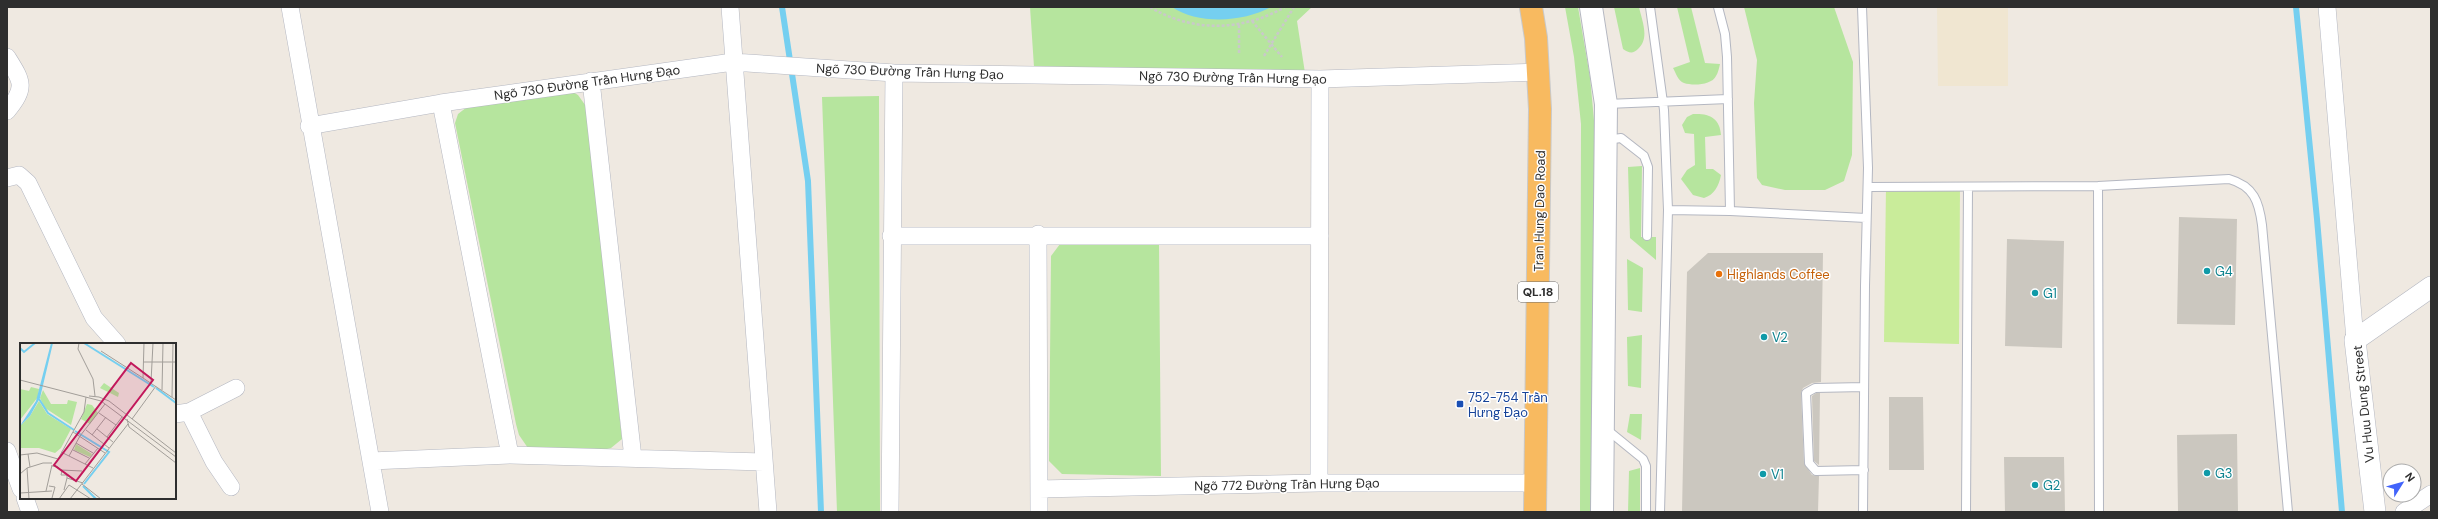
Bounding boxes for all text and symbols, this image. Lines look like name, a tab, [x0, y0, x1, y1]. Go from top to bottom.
street label: Ngõ 730 Đường Trần Hưng Đạo	[816, 60, 1004, 83]
street label: Ngõ 730 Đường Trần Hưng Đạo	[493, 61, 681, 104]
street label: Ngõ 730 Đường Trần Hưng Đạo	[1139, 67, 1327, 88]
street label: Tran Hung Dao Road	[1530, 150, 1549, 272]
place label: G4	[2215, 263, 2233, 280]
place label: Highlands Coffee	[1727, 266, 1830, 283]
marker: G4	[2202, 266, 2212, 276]
marker: Highlands Coffee	[1714, 269, 1724, 279]
road number: QL.18	[1518, 282, 1558, 302]
place label: G1	[2043, 285, 2057, 302]
marker: G1	[2030, 288, 2040, 298]
place label: V2	[1772, 329, 1788, 346]
marker: V2	[1759, 332, 1769, 342]
inset map	[20, 343, 176, 499]
street label: Vu Huu Dung Street	[2349, 344, 2378, 464]
place label: 752-754 Trần Hưng Đạo	[1468, 389, 1548, 421]
marker: 752-754 Trần Hưng Đạo	[1455, 399, 1465, 409]
north arrow	[2382, 463, 2422, 503]
place label: G3	[2215, 465, 2233, 482]
place label: V1	[1771, 466, 1784, 483]
marker: G3	[2202, 468, 2212, 478]
marker: V1	[1758, 469, 1768, 479]
text: N	[2402, 470, 2418, 484]
street label: Ngõ 772 Đường Trần Hưng Đạo	[1194, 474, 1380, 495]
place label: G2	[2043, 477, 2060, 494]
marker: G2	[2030, 480, 2040, 490]

